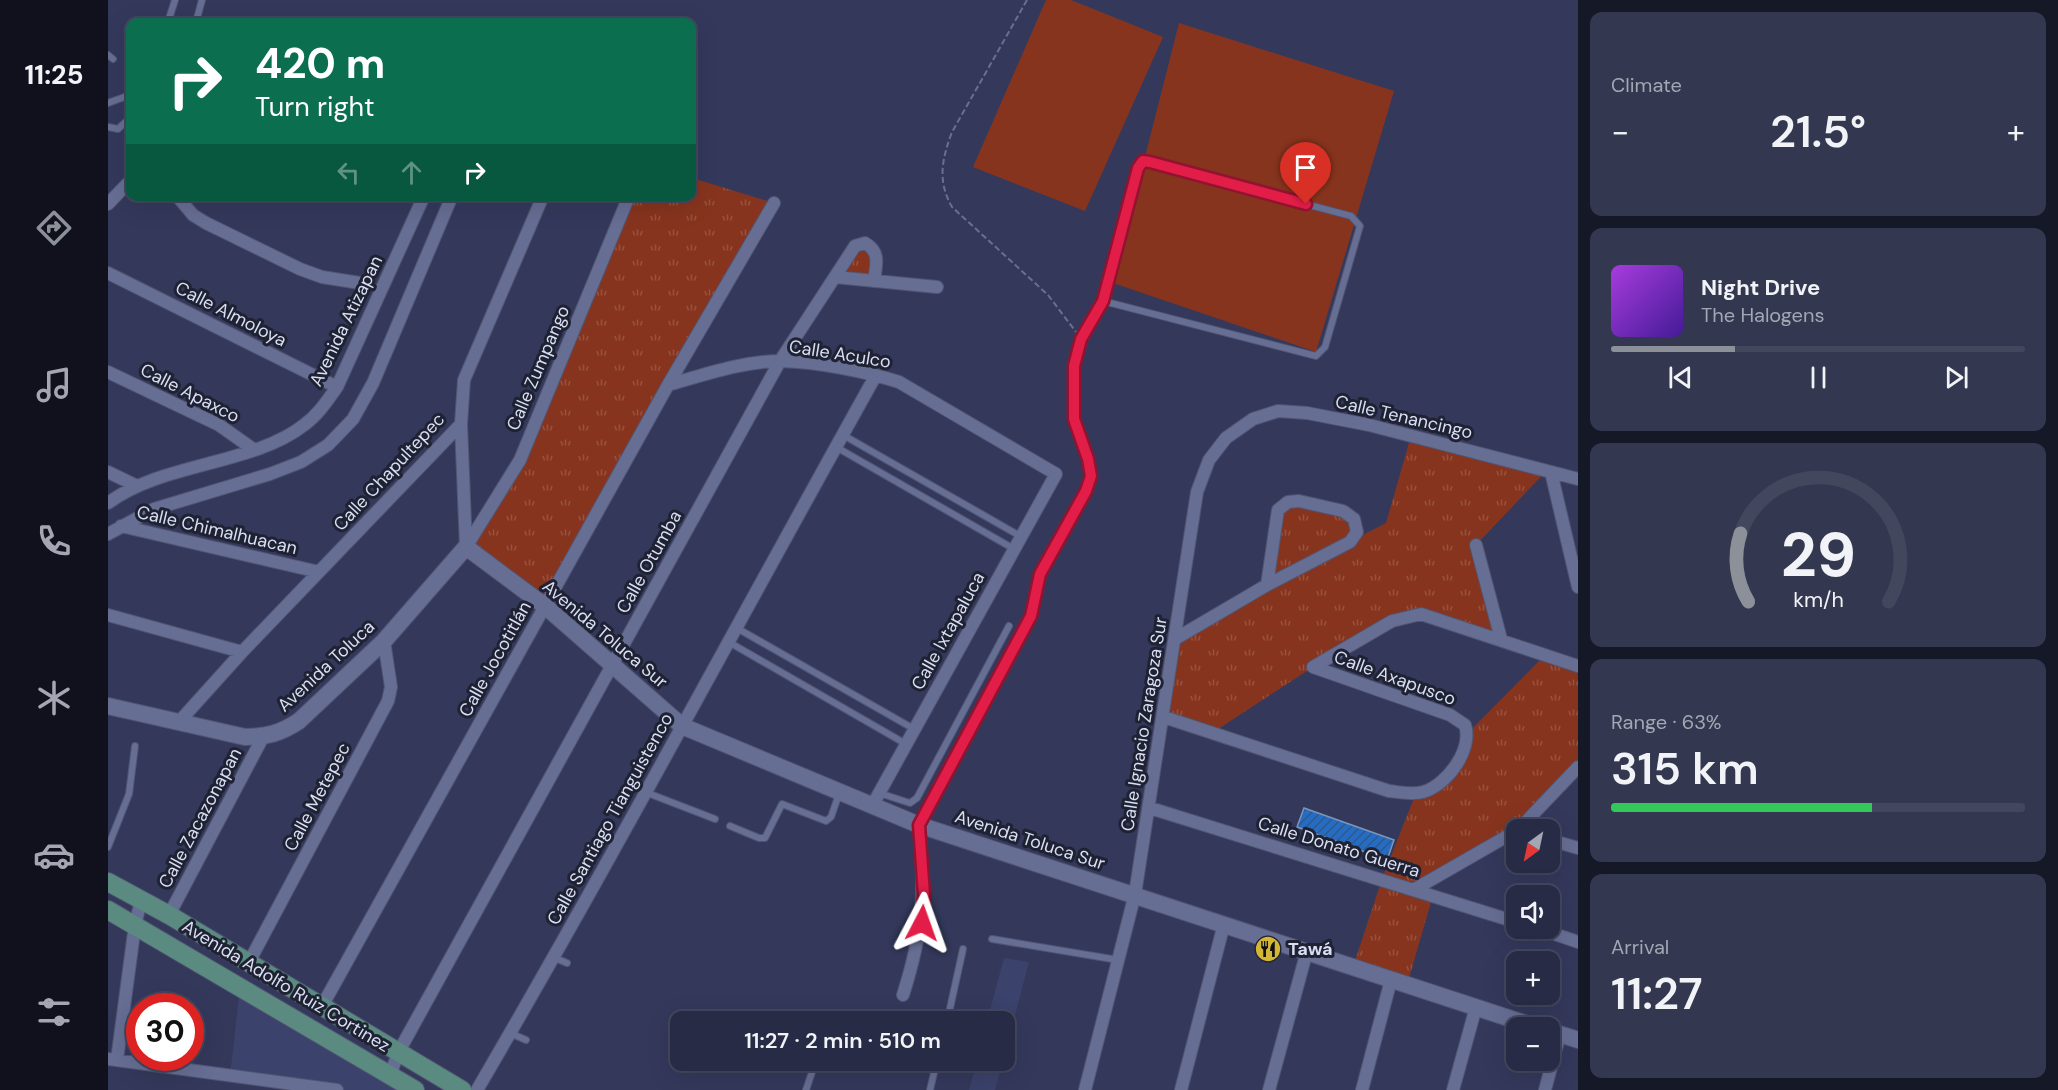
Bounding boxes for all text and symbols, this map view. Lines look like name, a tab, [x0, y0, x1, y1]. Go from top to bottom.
text: 420 m	[255, 36, 385, 91]
icon: right	[156, 42, 234, 120]
text: 11:25	[25, 57, 83, 92]
text: Climate	[1611, 72, 1682, 98]
text: Turn right	[255, 89, 375, 124]
text: 21.5°	[1770, 102, 1866, 161]
text: −	[1611, 110, 1629, 153]
text: +	[2007, 110, 2025, 153]
pin	[1280, 142, 1331, 204]
icon: arrive	[1289, 151, 1322, 184]
icon: left	[332, 156, 365, 189]
icon: ahead	[395, 156, 428, 189]
icon: right	[458, 156, 491, 189]
icon: directions	[33, 207, 75, 249]
street label: Avenida Atizapan	[304, 252, 388, 390]
text: Night Drive	[1701, 273, 1820, 302]
street label: Calle Almoloya	[171, 276, 291, 352]
street label: Calle Zumpango	[501, 302, 575, 434]
text: The Halogens	[1701, 302, 1824, 328]
street label: Calle Aculco	[787, 334, 893, 374]
street label: Calle Apaxco	[136, 358, 244, 428]
icon: previous	[1664, 361, 1697, 394]
icon: pause	[1802, 361, 1835, 394]
icon: next	[1940, 361, 1973, 394]
icon: music	[33, 364, 75, 406]
street label: Calle Tenancingo	[1333, 390, 1475, 444]
street label: Calle Chapultepec	[328, 408, 450, 536]
street label: Calle Chimalhuacan	[134, 500, 300, 560]
street label: Calle Otumba	[611, 506, 687, 618]
text: 29	[1780, 514, 1856, 595]
icon: phone	[33, 520, 75, 562]
street label: Calle Ixtapaluca	[906, 568, 990, 694]
street label: Avenida Toluca Sur	[537, 574, 673, 694]
text: km/h	[1793, 586, 1843, 614]
street label: Calle Jocotitlán	[453, 597, 537, 721]
street label: Avenida Toluca	[272, 615, 380, 717]
street label: Calle Ignacio Zaragoza Sur	[1115, 615, 1173, 833]
street label: Calle Axapusco	[1331, 645, 1459, 711]
icon: climate	[33, 677, 75, 719]
street label: Calle Santiago Tianguistenco	[542, 709, 678, 929]
text: Range · 63%	[1611, 709, 1721, 735]
street label: Calle Metepec	[278, 739, 356, 855]
text: 315 km	[1611, 739, 1759, 798]
street label: Calle Zacazonapan	[153, 744, 247, 892]
street label: Avenida Toluca Sur	[952, 804, 1108, 876]
street label: Calle Donato Guerra	[1255, 811, 1423, 883]
north arrow	[1506, 819, 1560, 873]
map controls	[1506, 819, 1560, 1071]
icon: car	[33, 834, 75, 876]
button: sound	[1506, 885, 1560, 939]
position arrow	[890, 891, 954, 955]
street label: Avenida Adolfo Ruiz Cortinez	[178, 914, 394, 1058]
restaurant icon: Tawá	[1253, 934, 1283, 964]
text: Arrival	[1611, 934, 1669, 960]
place label: Tawá	[1288, 937, 1333, 961]
button: +	[1506, 951, 1560, 1005]
text: 11:27	[1611, 964, 1703, 1023]
icon: filters	[33, 991, 75, 1033]
speed limit sign: 30	[126, 993, 204, 1071]
button: −	[1506, 1017, 1560, 1071]
text: 11:27 · 2 min · 510 m	[744, 1026, 941, 1055]

